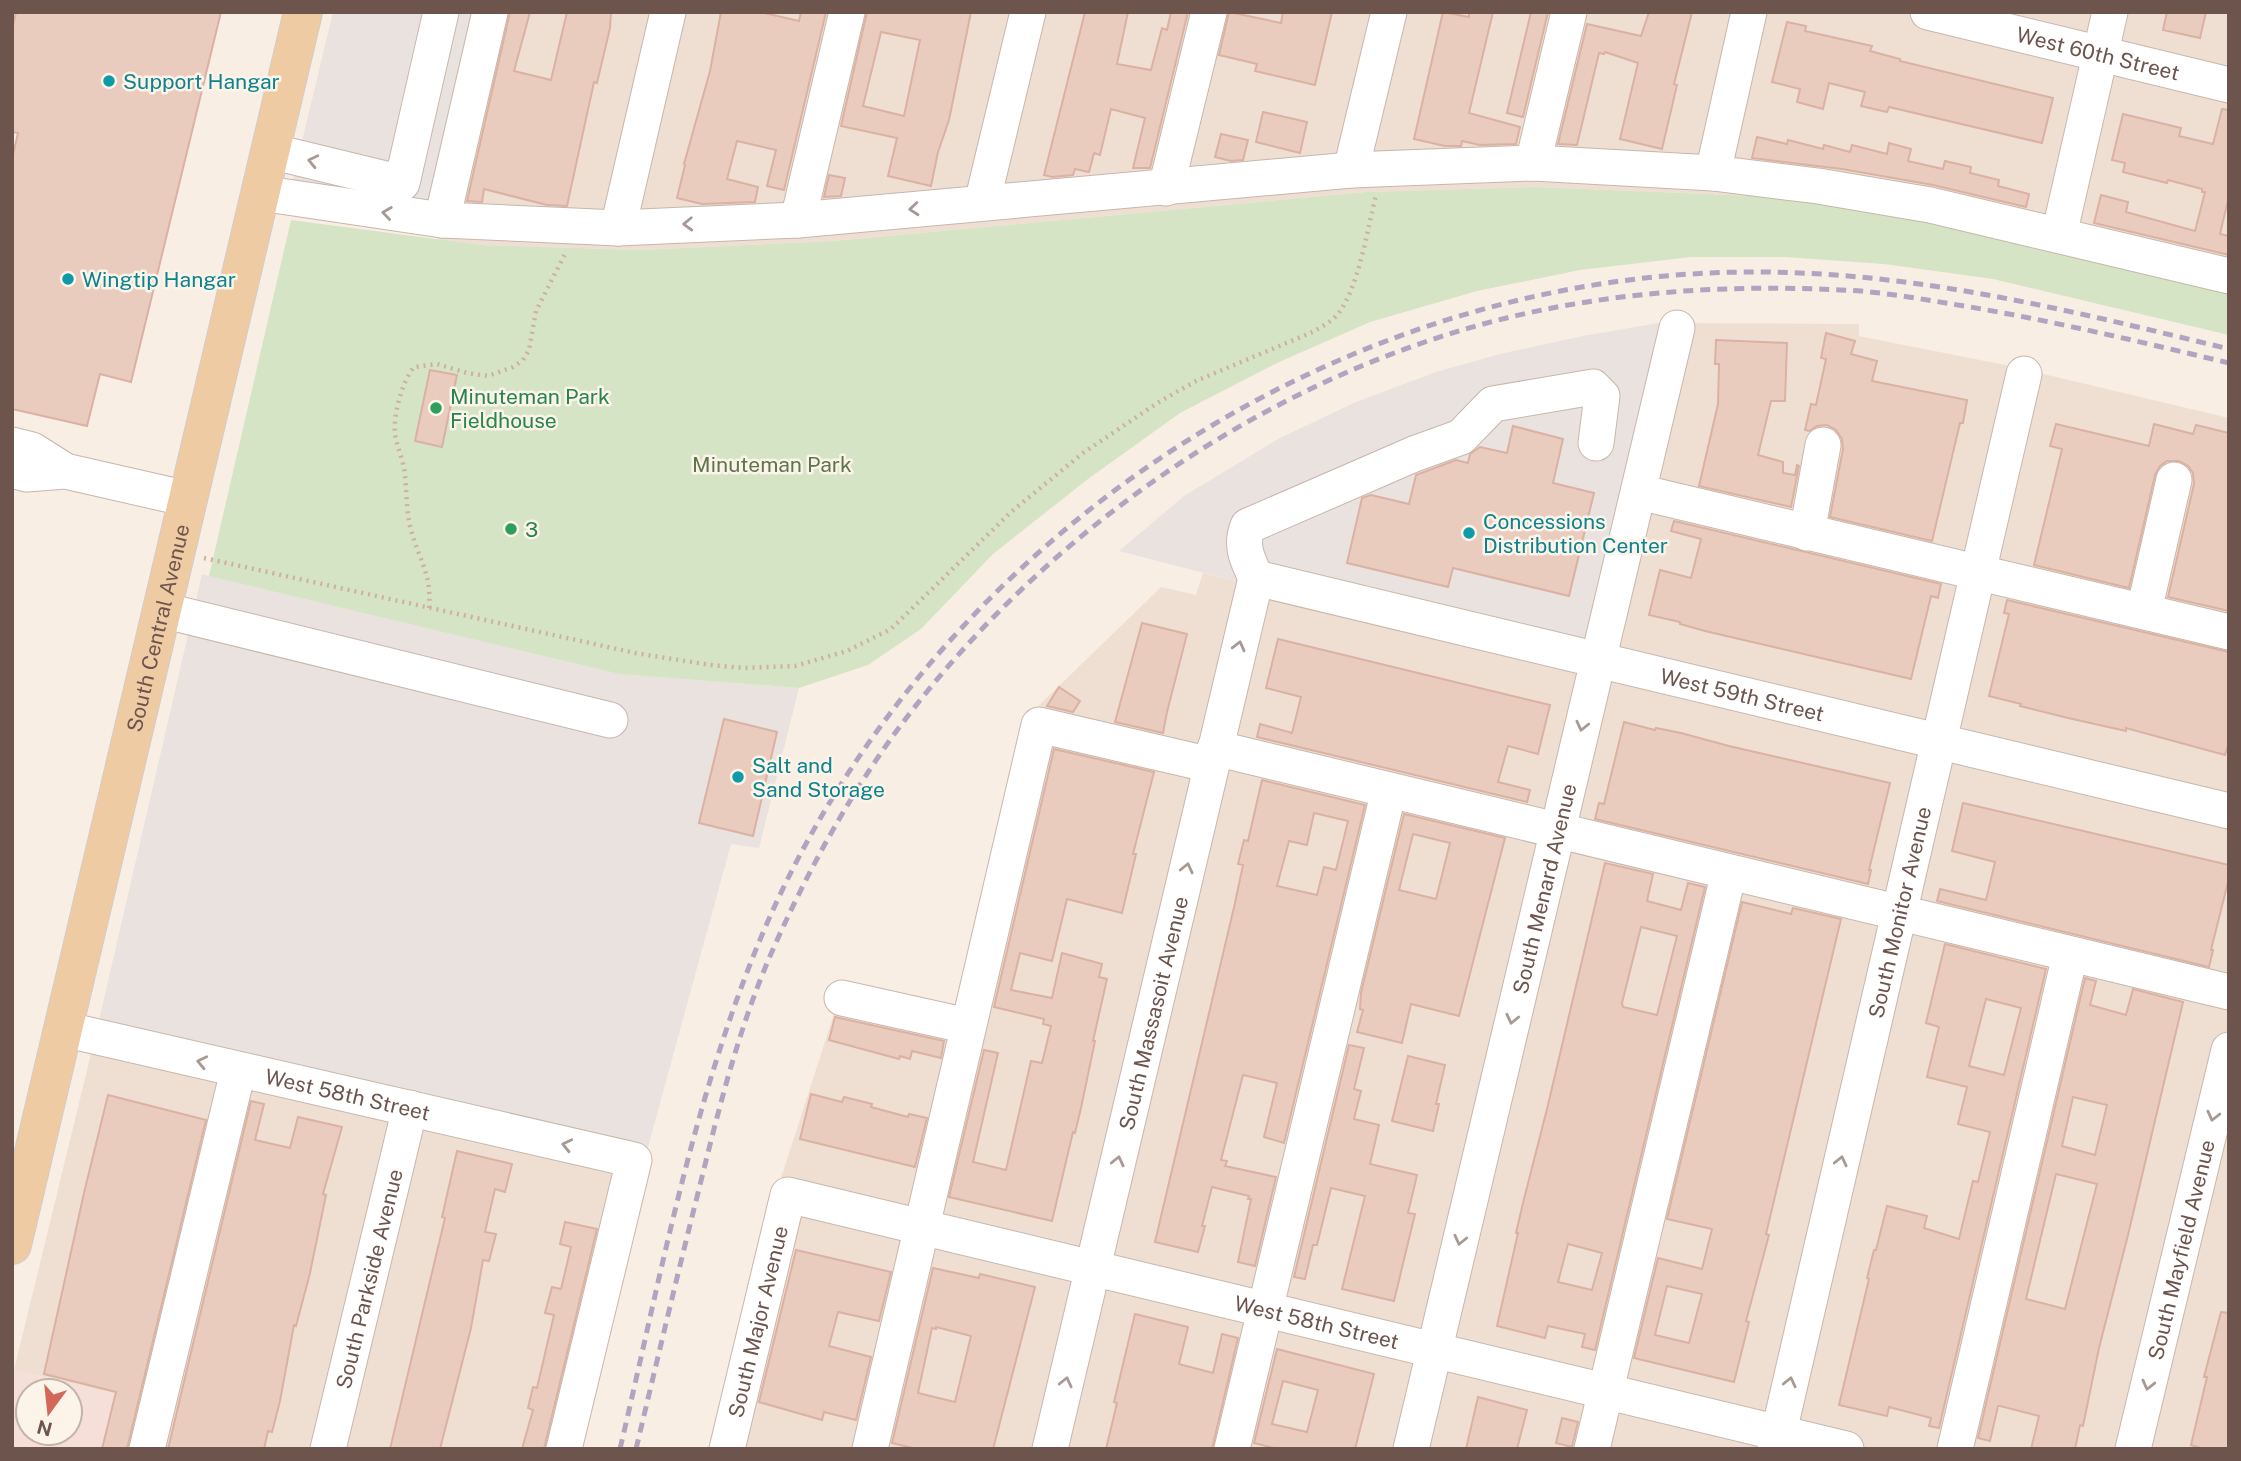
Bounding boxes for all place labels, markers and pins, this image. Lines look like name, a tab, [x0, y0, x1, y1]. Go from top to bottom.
place label: Support Hangar	[123, 69, 280, 94]
marker: Support Hangar	[101, 73, 117, 89]
place label: Wingtip Hangar	[82, 267, 236, 292]
marker: Wingtip Hangar	[60, 271, 76, 287]
place label: Minuteman Park Fieldhouse	[450, 384, 610, 433]
marker: Minuteman Park Fieldhouse	[428, 400, 444, 416]
place label: Concessions Distribution Center	[1483, 509, 1668, 558]
place label: 3	[525, 517, 538, 542]
marker: 3	[503, 521, 519, 537]
marker: Concessions Distribution Center	[1461, 525, 1477, 541]
place label: Salt and Sand Storage	[752, 753, 885, 802]
marker: Salt and Sand Storage	[730, 769, 746, 785]

